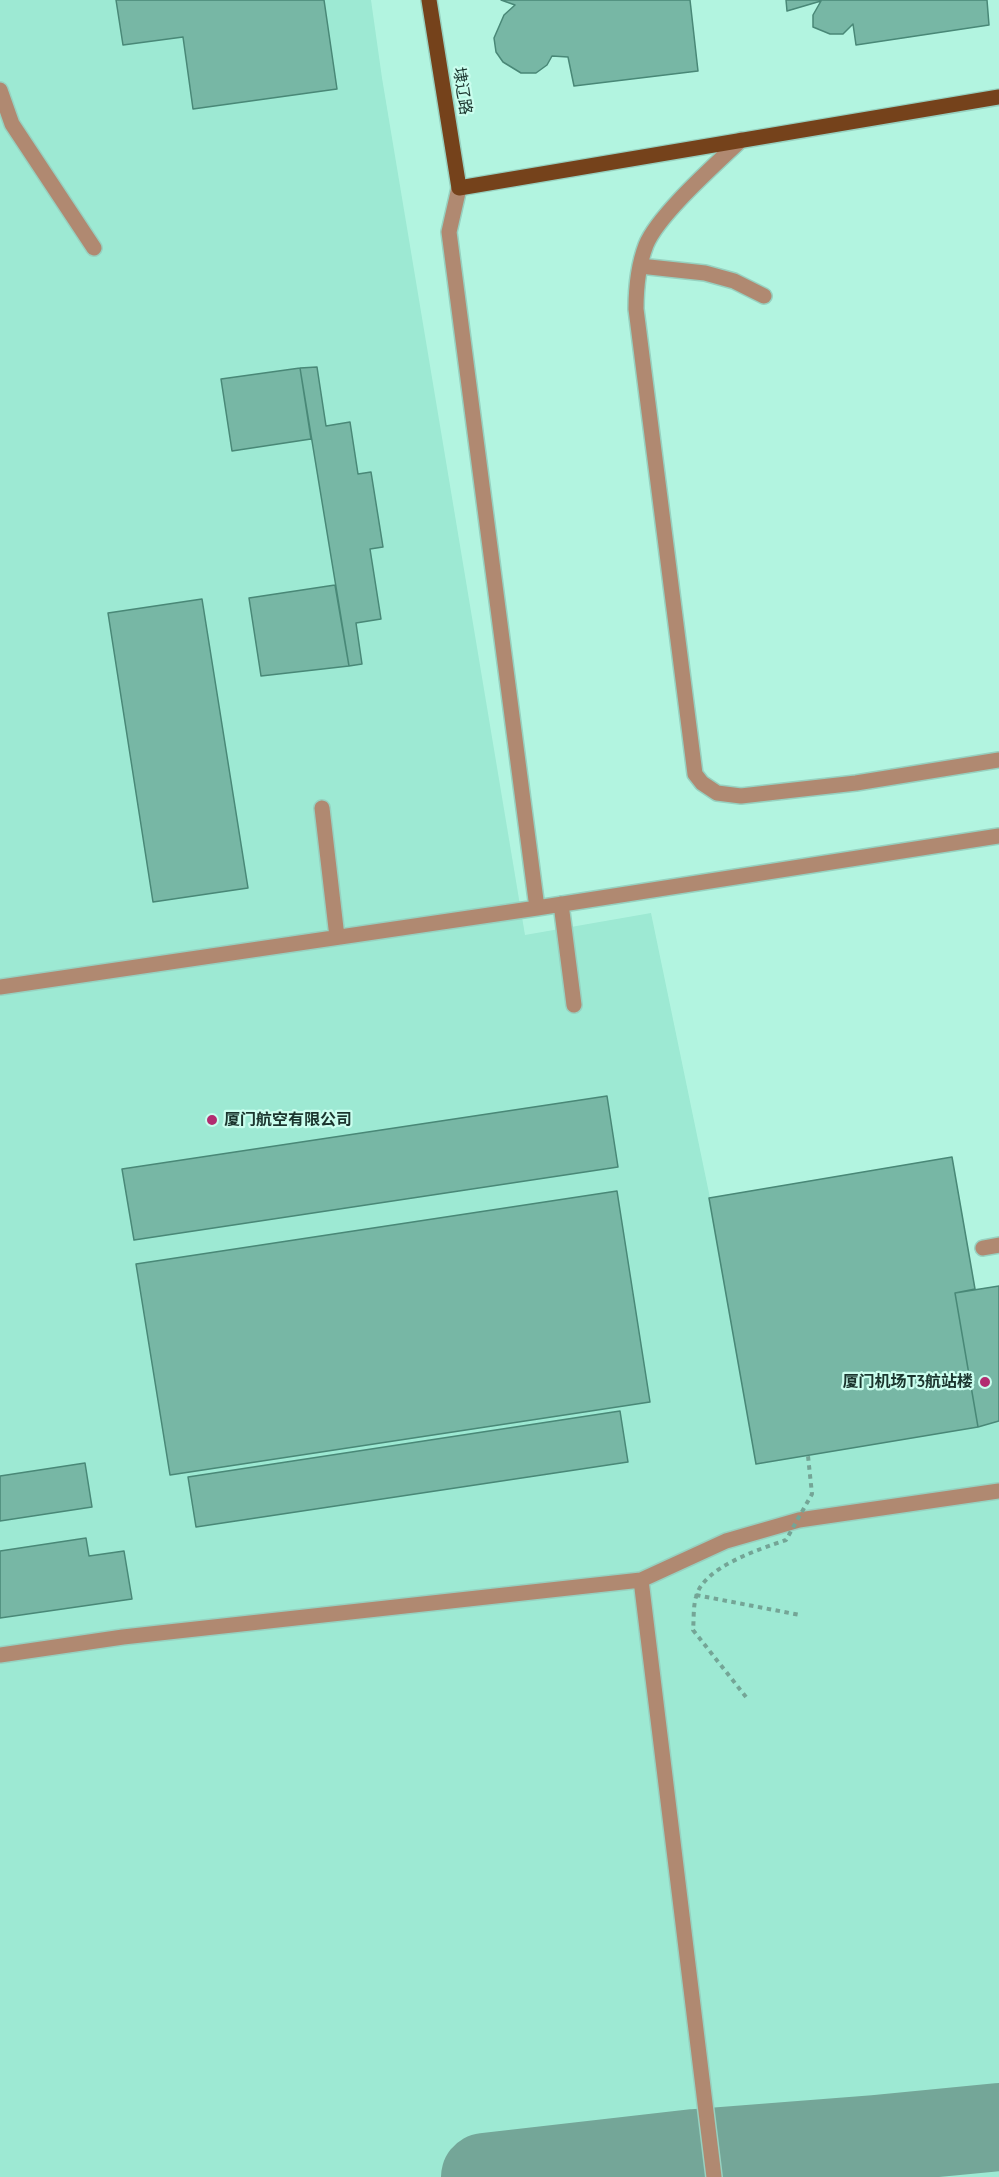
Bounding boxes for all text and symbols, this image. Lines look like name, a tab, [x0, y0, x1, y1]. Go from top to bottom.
street label: 埭辽路	[449, 66, 475, 116]
place label: 厦门航空有限公司	[224, 1110, 352, 1130]
marker: 厦门航空有限公司	[205, 1113, 219, 1127]
place label: 厦门机场T3航站楼	[842, 1372, 973, 1392]
marker: 厦门机场T3航站楼	[978, 1375, 992, 1389]

